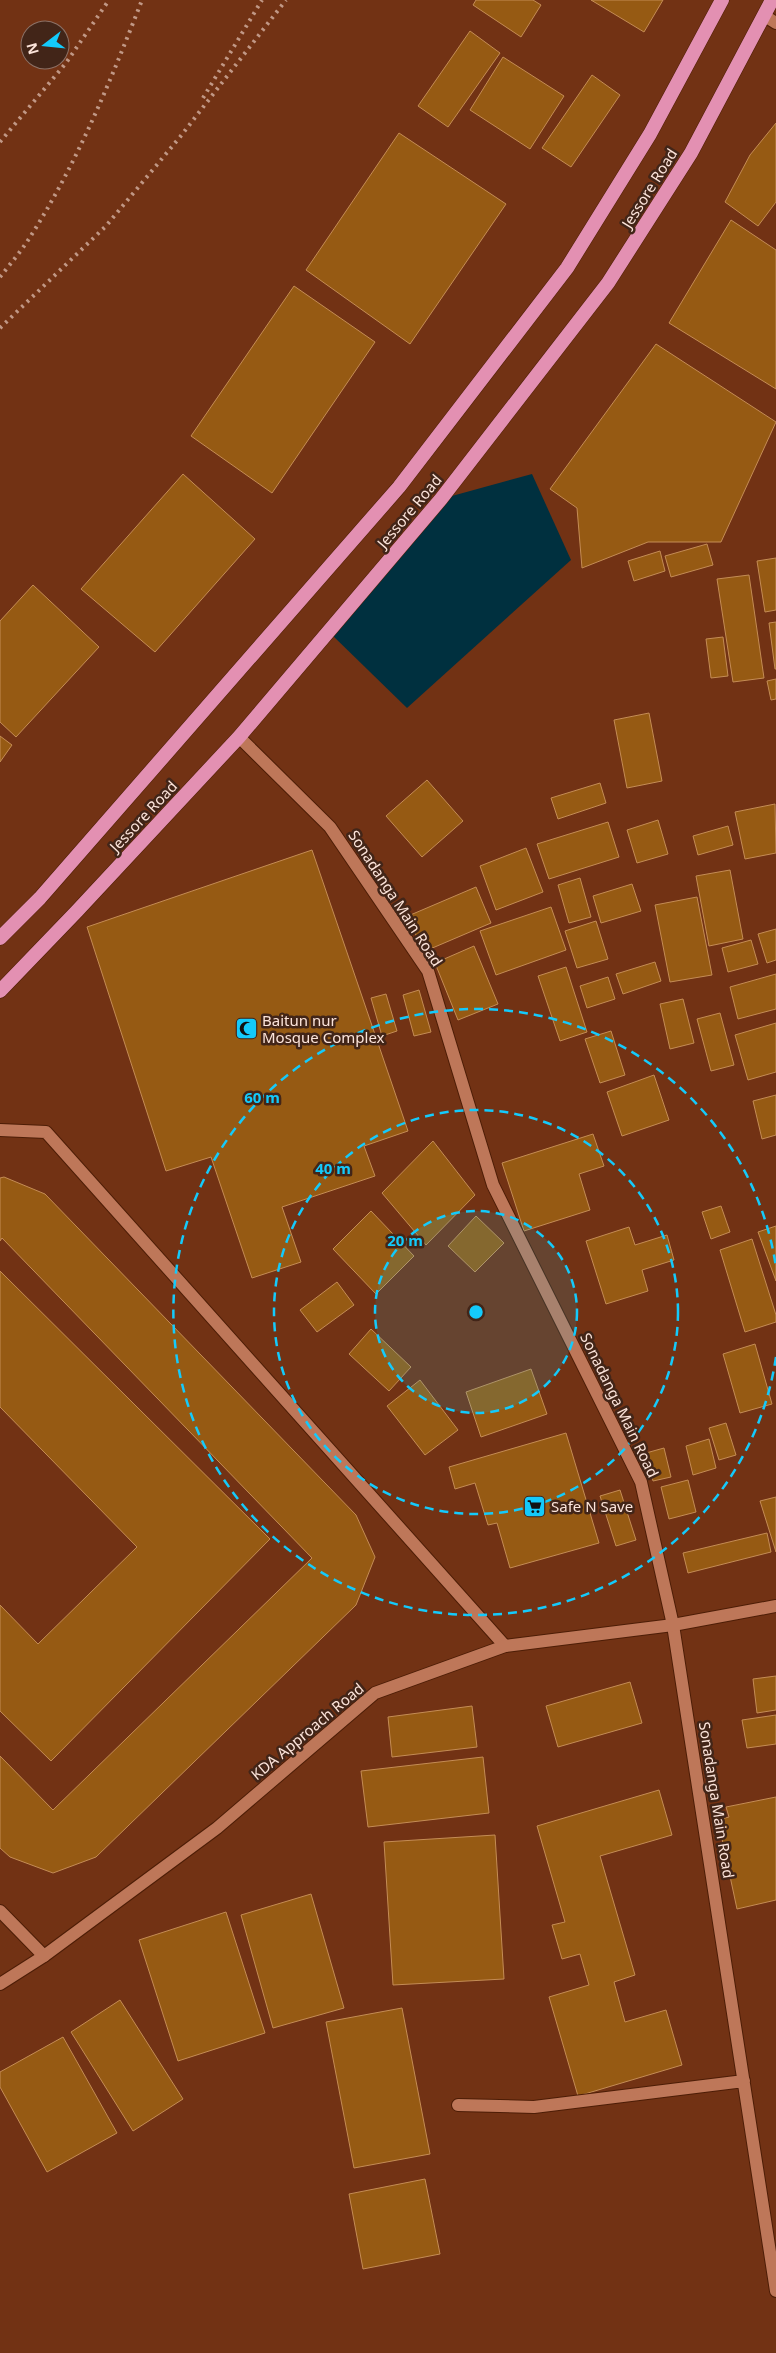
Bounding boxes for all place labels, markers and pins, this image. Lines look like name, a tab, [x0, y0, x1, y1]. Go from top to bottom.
place label: Baitun nur Mosque Complex	[262, 1010, 385, 1047]
mosque icon: Baitun nur Mosque Complex	[234, 1017, 258, 1041]
centre of rings	[467, 1303, 485, 1321]
supermarket icon: Safe N Save	[523, 1494, 547, 1518]
place label: Safe N Save	[551, 1496, 633, 1516]

